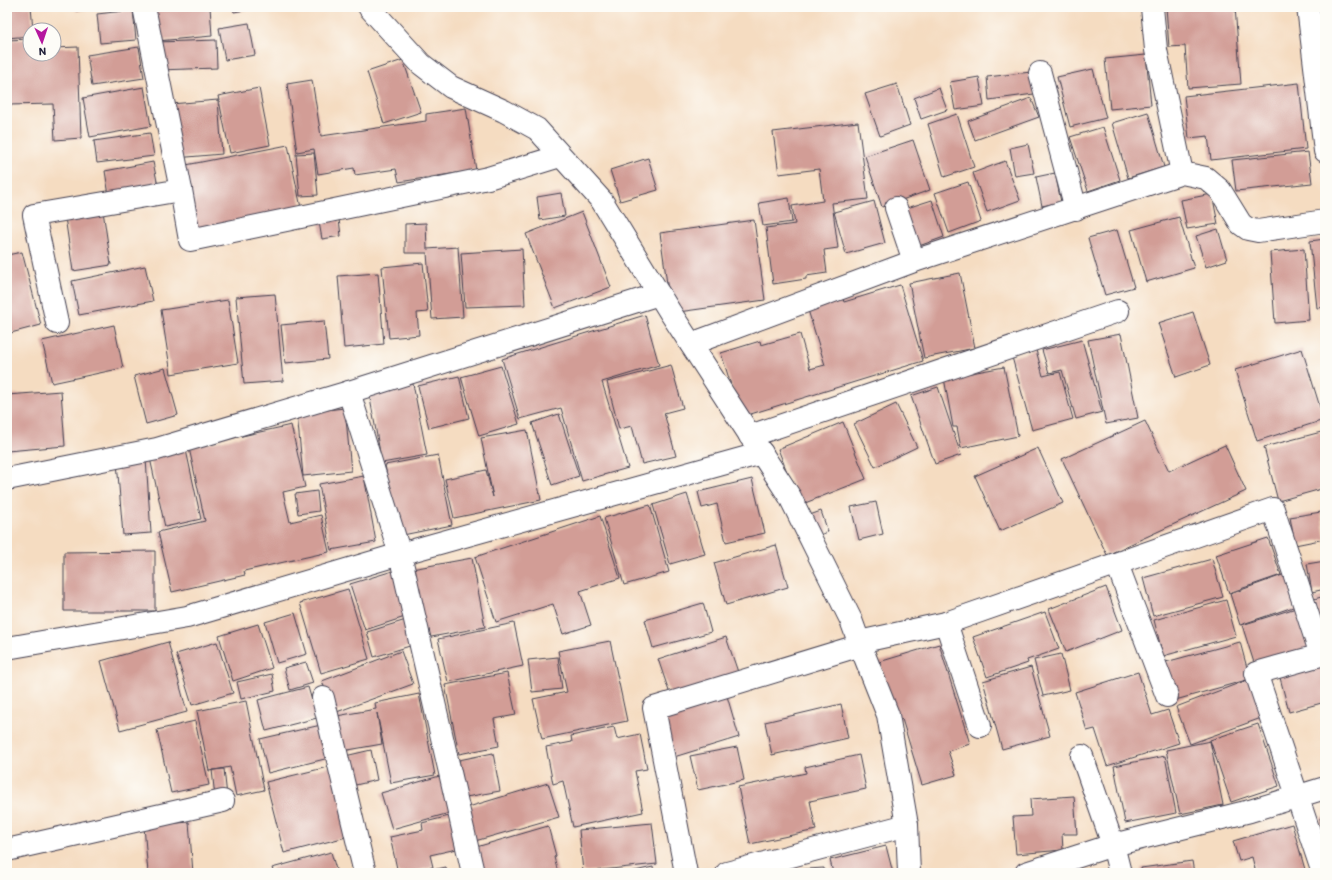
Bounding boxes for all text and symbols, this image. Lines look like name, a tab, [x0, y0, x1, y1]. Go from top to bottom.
north arrow	[22, 22, 62, 62]
text: N	[38, 45, 47, 58]

